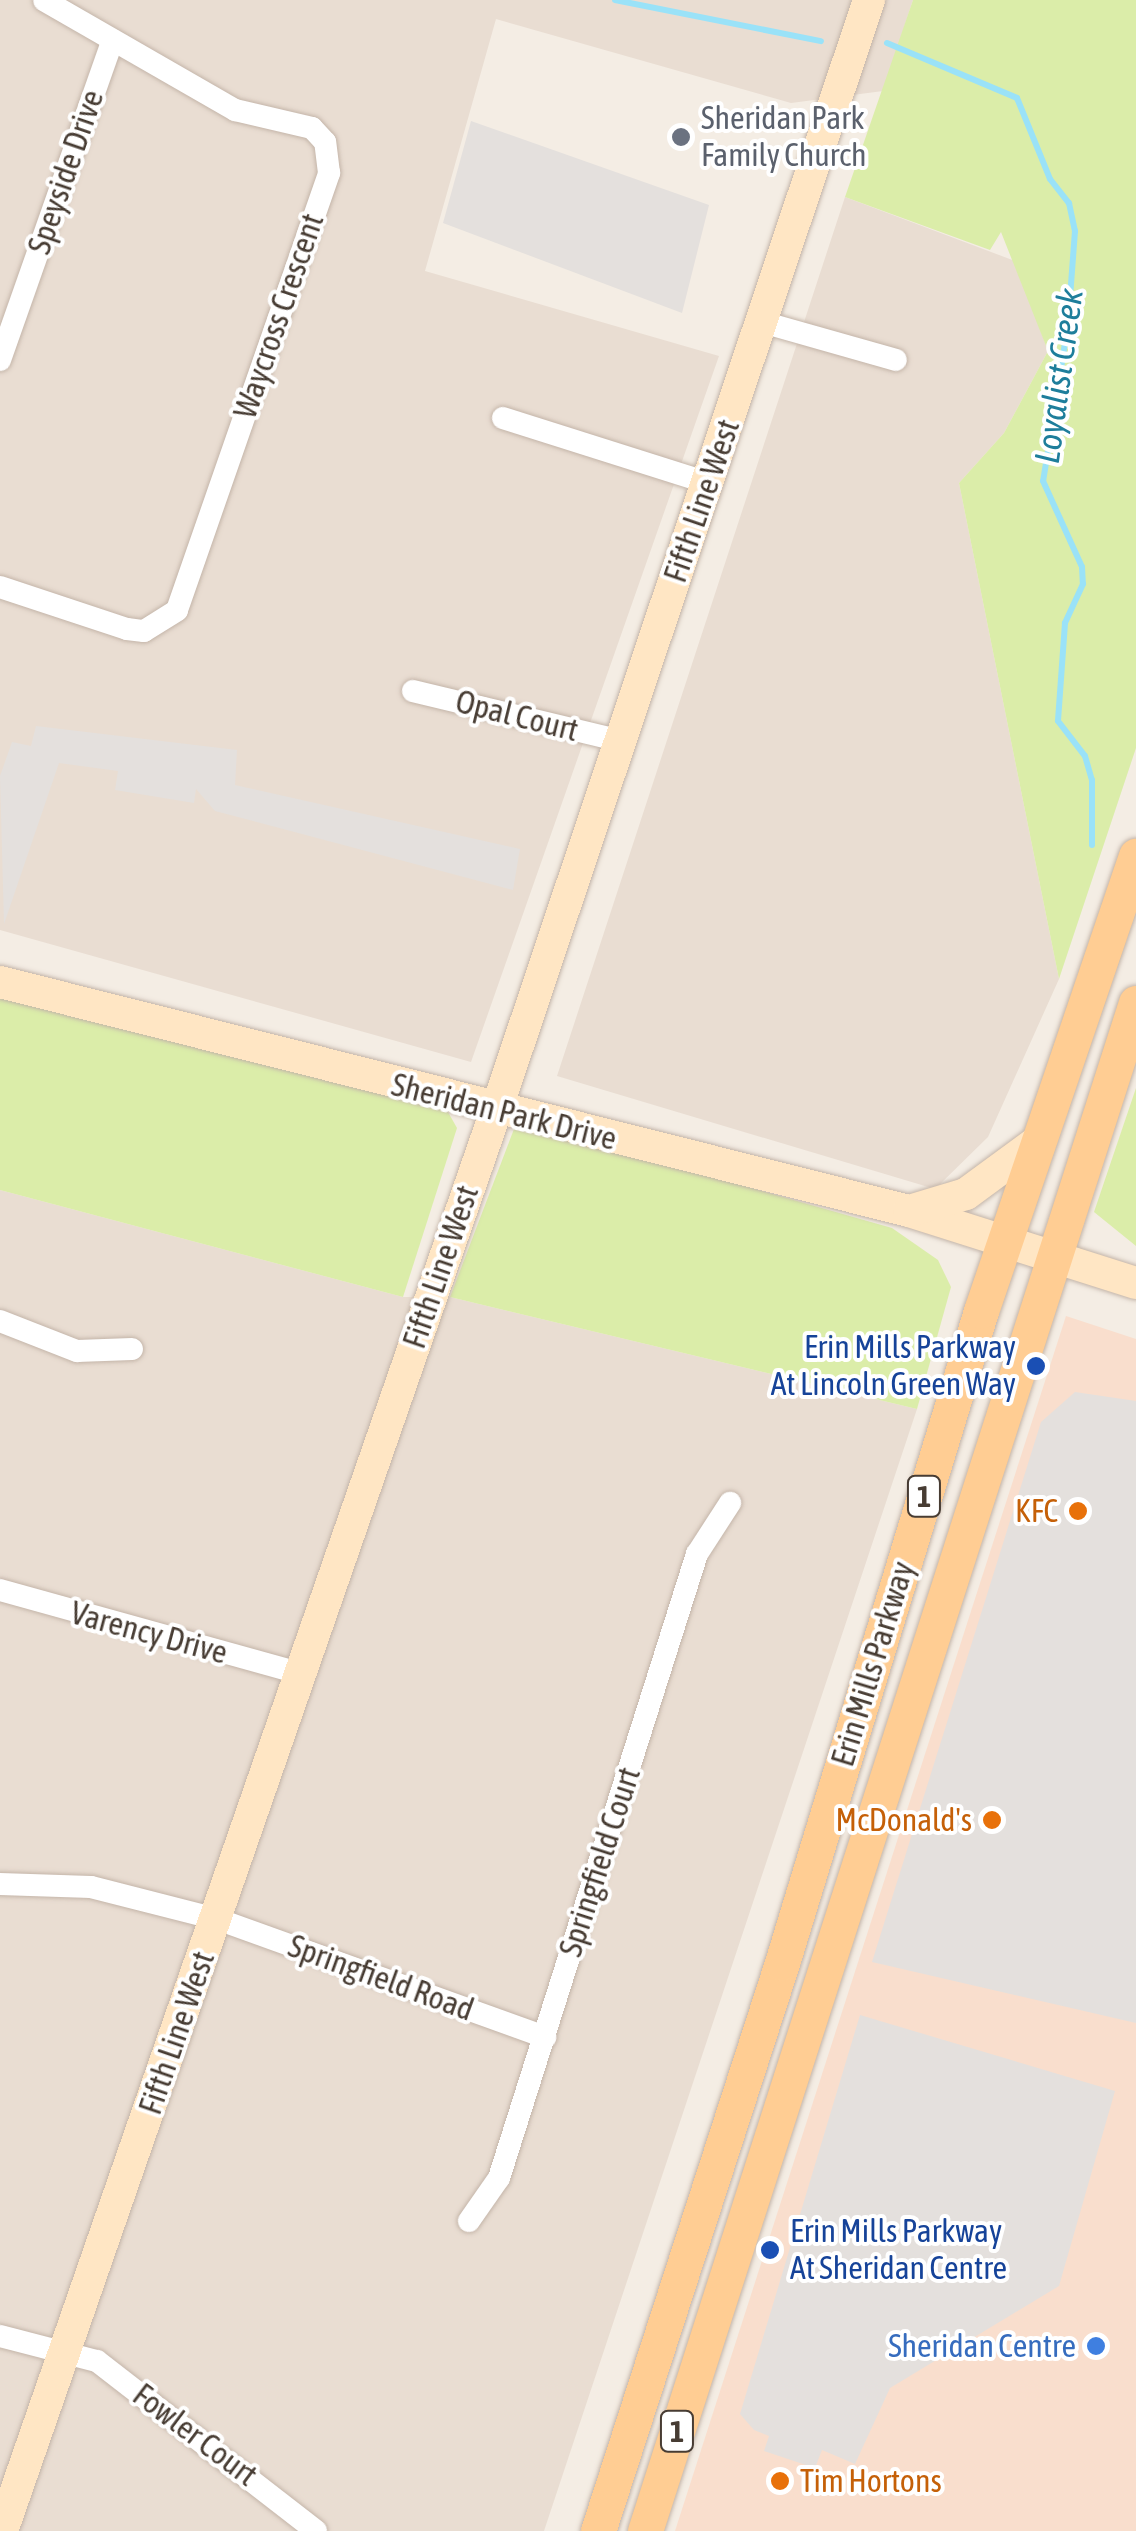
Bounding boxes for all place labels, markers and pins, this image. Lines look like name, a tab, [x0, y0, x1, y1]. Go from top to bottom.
place label: Sheridan Park Family Church	[701, 100, 866, 175]
marker: Sheridan Park Family Church	[670, 126, 692, 148]
place label: Erin Mills Parkway At Lincoln Green Way	[771, 1329, 1016, 1404]
marker: Erin Mills Parkway At Lincoln Green Way	[1025, 1355, 1047, 1377]
place label: KFC	[1015, 1492, 1058, 1530]
marker: KFC	[1067, 1500, 1089, 1522]
place label: McDonald's	[835, 1801, 972, 1839]
marker: McDonald's	[981, 1809, 1003, 1831]
place label: Erin Mills Parkway At Sheridan Centre	[790, 2213, 1007, 2288]
marker: Erin Mills Parkway At Sheridan Centre	[759, 2239, 781, 2261]
place label: Sheridan Centre	[888, 2327, 1076, 2365]
marker: Sheridan Centre	[1085, 2335, 1107, 2357]
place label: Tim Hortons	[800, 2462, 942, 2500]
marker: Tim Hortons	[769, 2470, 791, 2492]

